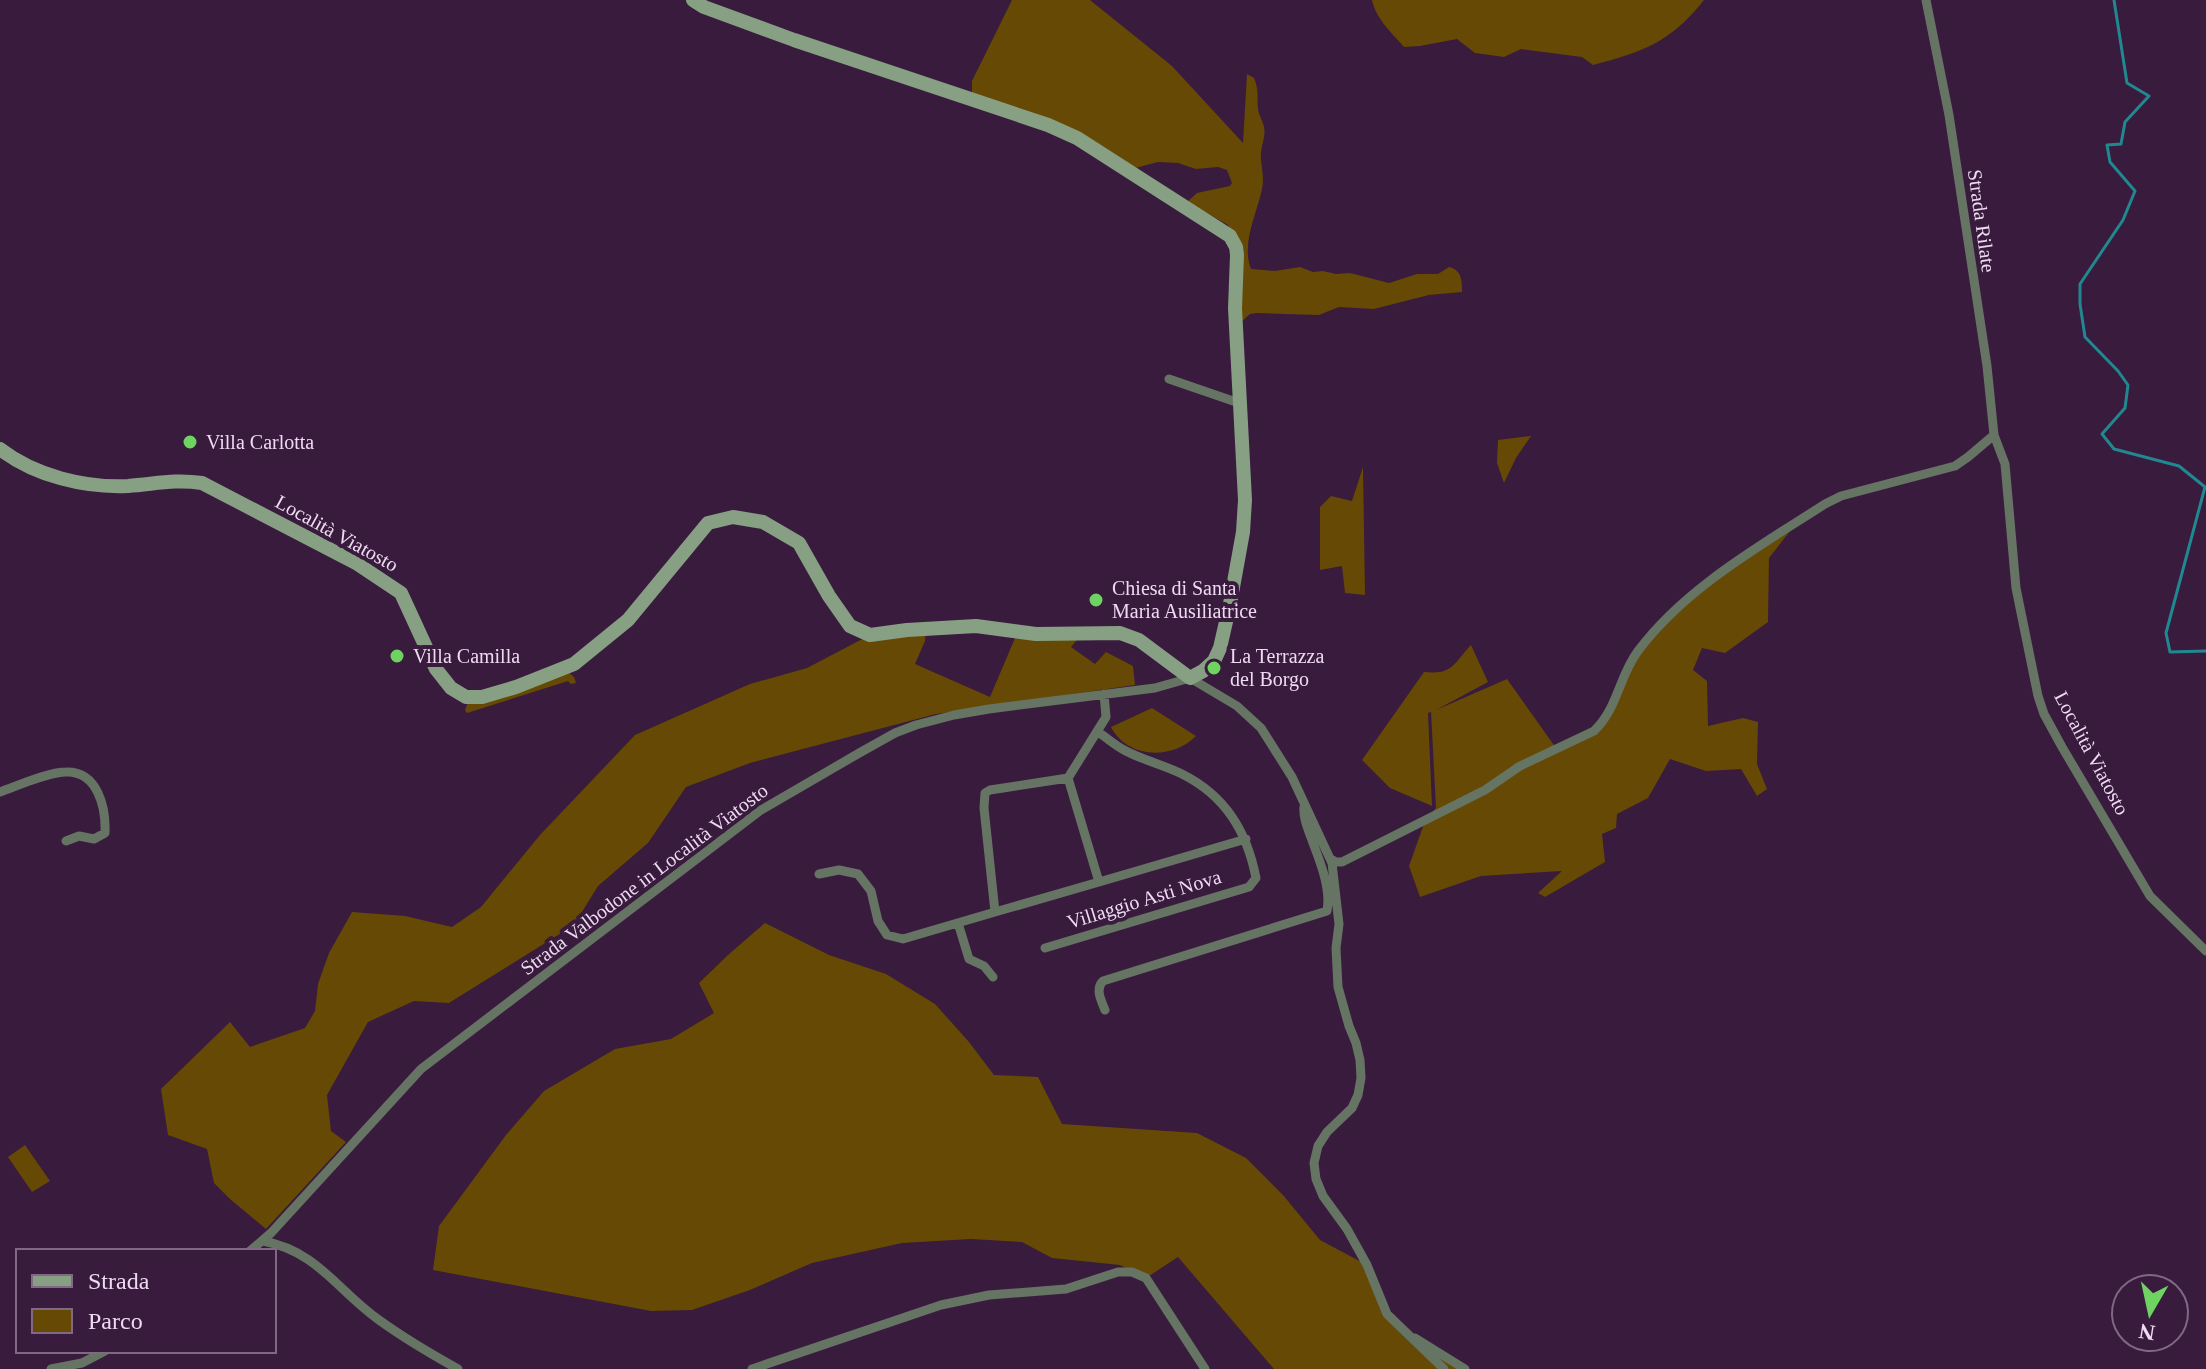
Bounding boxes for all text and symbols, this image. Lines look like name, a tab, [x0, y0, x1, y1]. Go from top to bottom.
street label: Strada Rilate	[1964, 168, 2000, 274]
place label: Villa Carlotta	[206, 431, 314, 453]
marker: Villa Carlotta	[181, 433, 199, 451]
street label: Località Viatosto	[272, 490, 402, 576]
place label: Chiesa di Santa Maria Ausiliatrice	[1112, 577, 1257, 622]
marker: Chiesa di Santa Maria Ausiliatrice	[1087, 591, 1105, 609]
place label: Villa Camilla	[413, 645, 520, 667]
place label: La Terrazza del Borgo	[1230, 645, 1324, 691]
marker: Villa Camilla	[388, 647, 406, 665]
marker: La Terrazza del Borgo	[1205, 659, 1223, 677]
street label: Località Viatosto	[2050, 687, 2134, 819]
street label: Strada Valbodone in Località Viatosto	[516, 779, 772, 979]
street label: Villaggio Asti Nova	[1064, 865, 1224, 934]
legend	[16, 1249, 276, 1353]
text: Strada	[88, 1268, 150, 1294]
north arrow	[2110, 1273, 2190, 1353]
text: Parco	[88, 1308, 143, 1334]
text: N	[2137, 1319, 2157, 1346]

